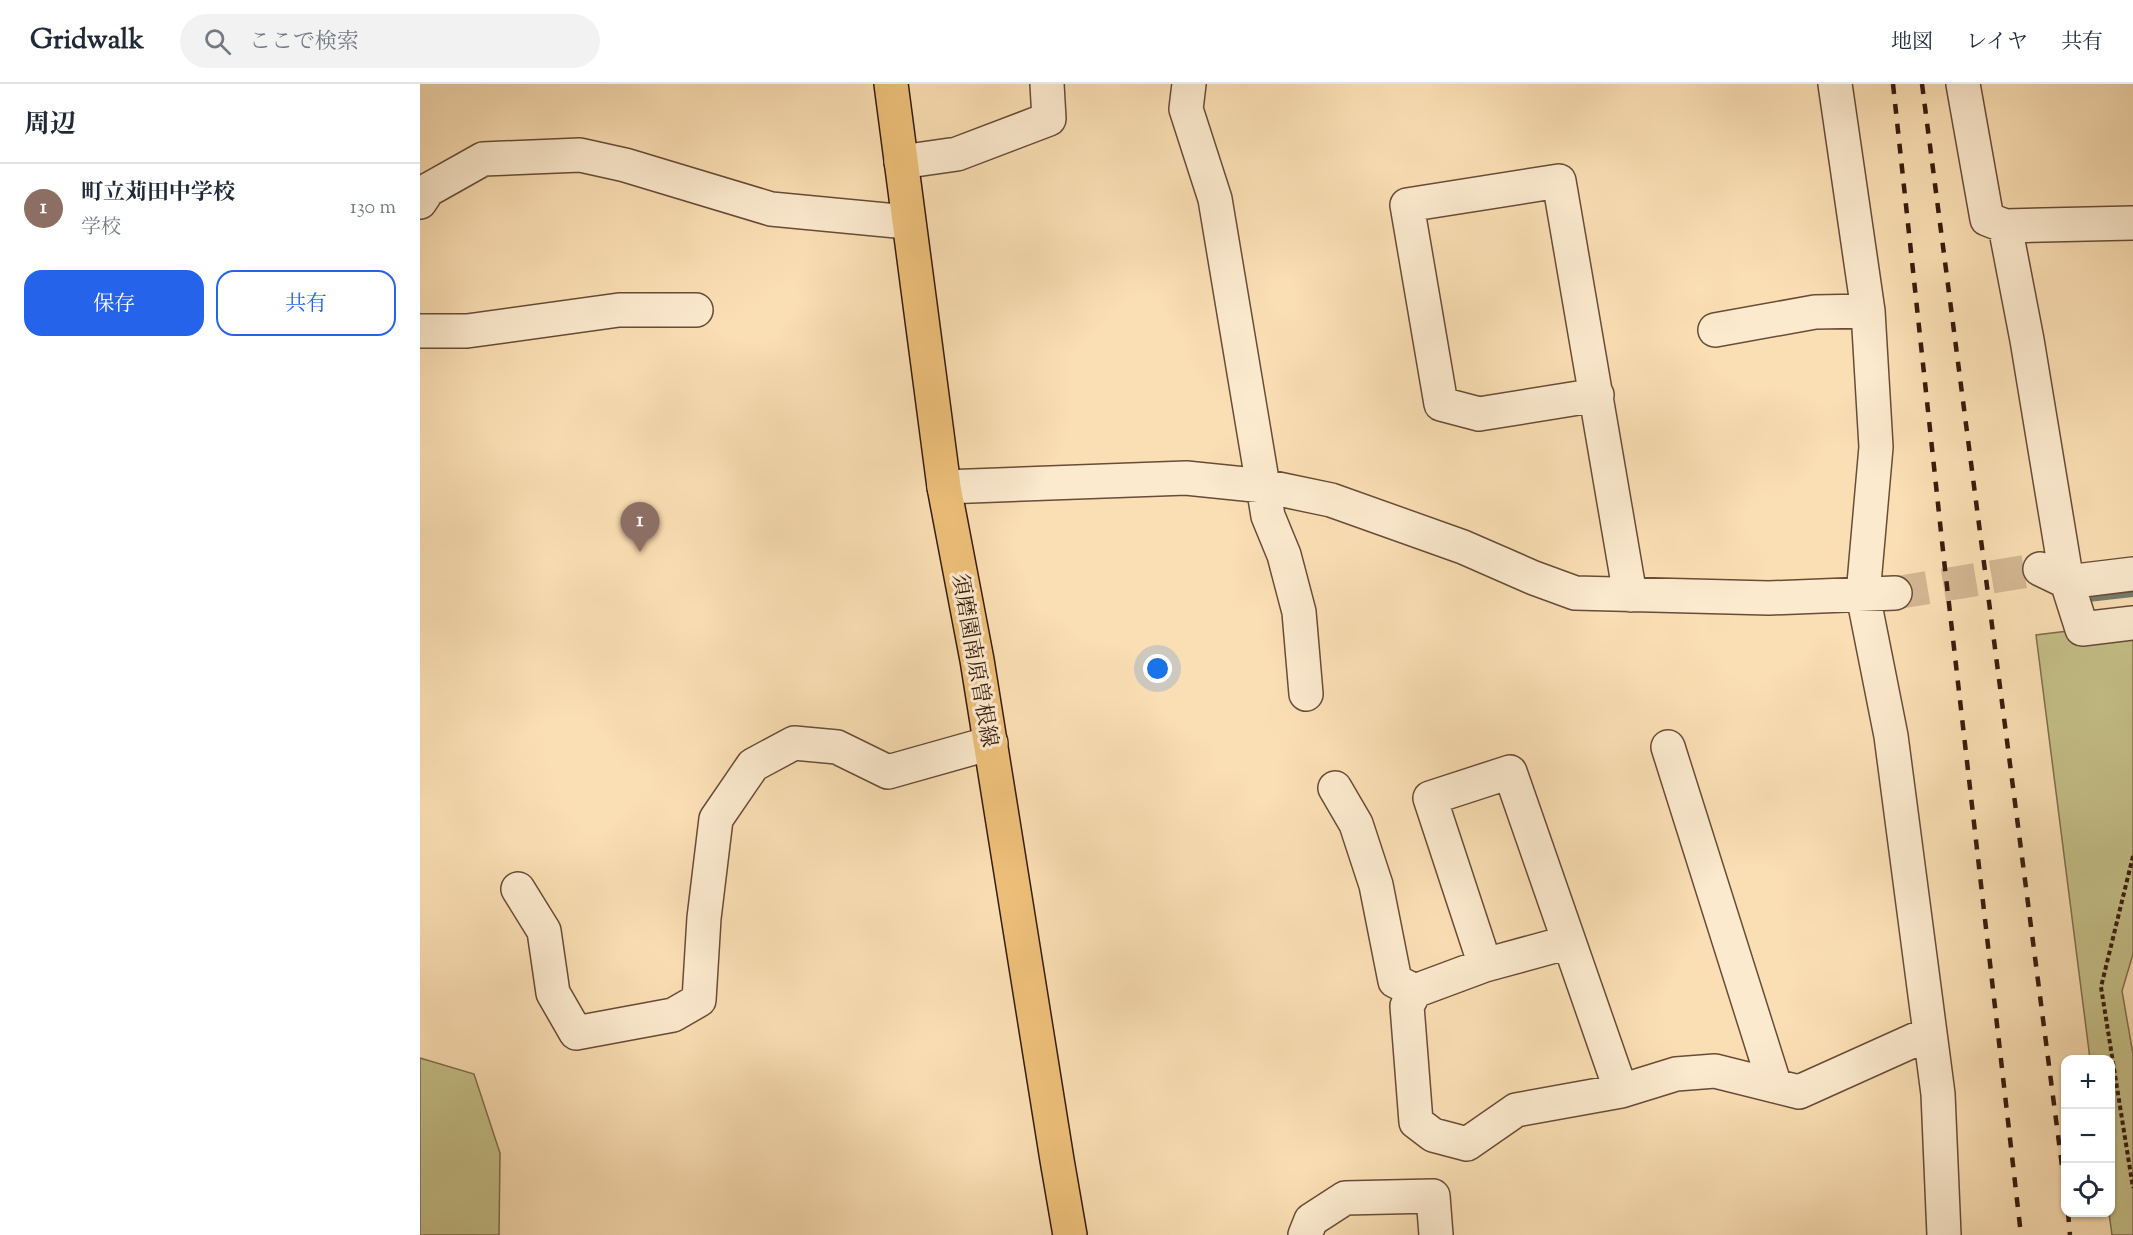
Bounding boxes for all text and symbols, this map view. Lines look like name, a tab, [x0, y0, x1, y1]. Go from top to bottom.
search box	[180, 14, 600, 68]
text: Gridwalk	[30, 21, 144, 61]
icon: search	[201, 25, 234, 58]
text: ここで検索	[249, 27, 359, 59]
text: 地図	[1891, 28, 1933, 58]
text: レイヤ	[1966, 28, 2028, 58]
text: 共有	[2061, 28, 2103, 58]
text: 周辺	[24, 107, 76, 144]
text: 町立苅田中学校	[81, 178, 235, 210]
text: 1	[40, 194, 47, 223]
text: 130 m	[350, 194, 396, 223]
text: 学校	[81, 214, 121, 243]
button: 保存	[24, 270, 204, 336]
button: 共有	[216, 270, 396, 336]
pin: 1	[620, 502, 660, 552]
street label: 須磨園南原曽根線	[942, 571, 1004, 750]
your location	[1143, 654, 1172, 683]
map controls	[2061, 1055, 2115, 1217]
button: +	[2061, 1055, 2115, 1109]
button: −	[2061, 1109, 2115, 1163]
button: locate	[2061, 1163, 2115, 1217]

